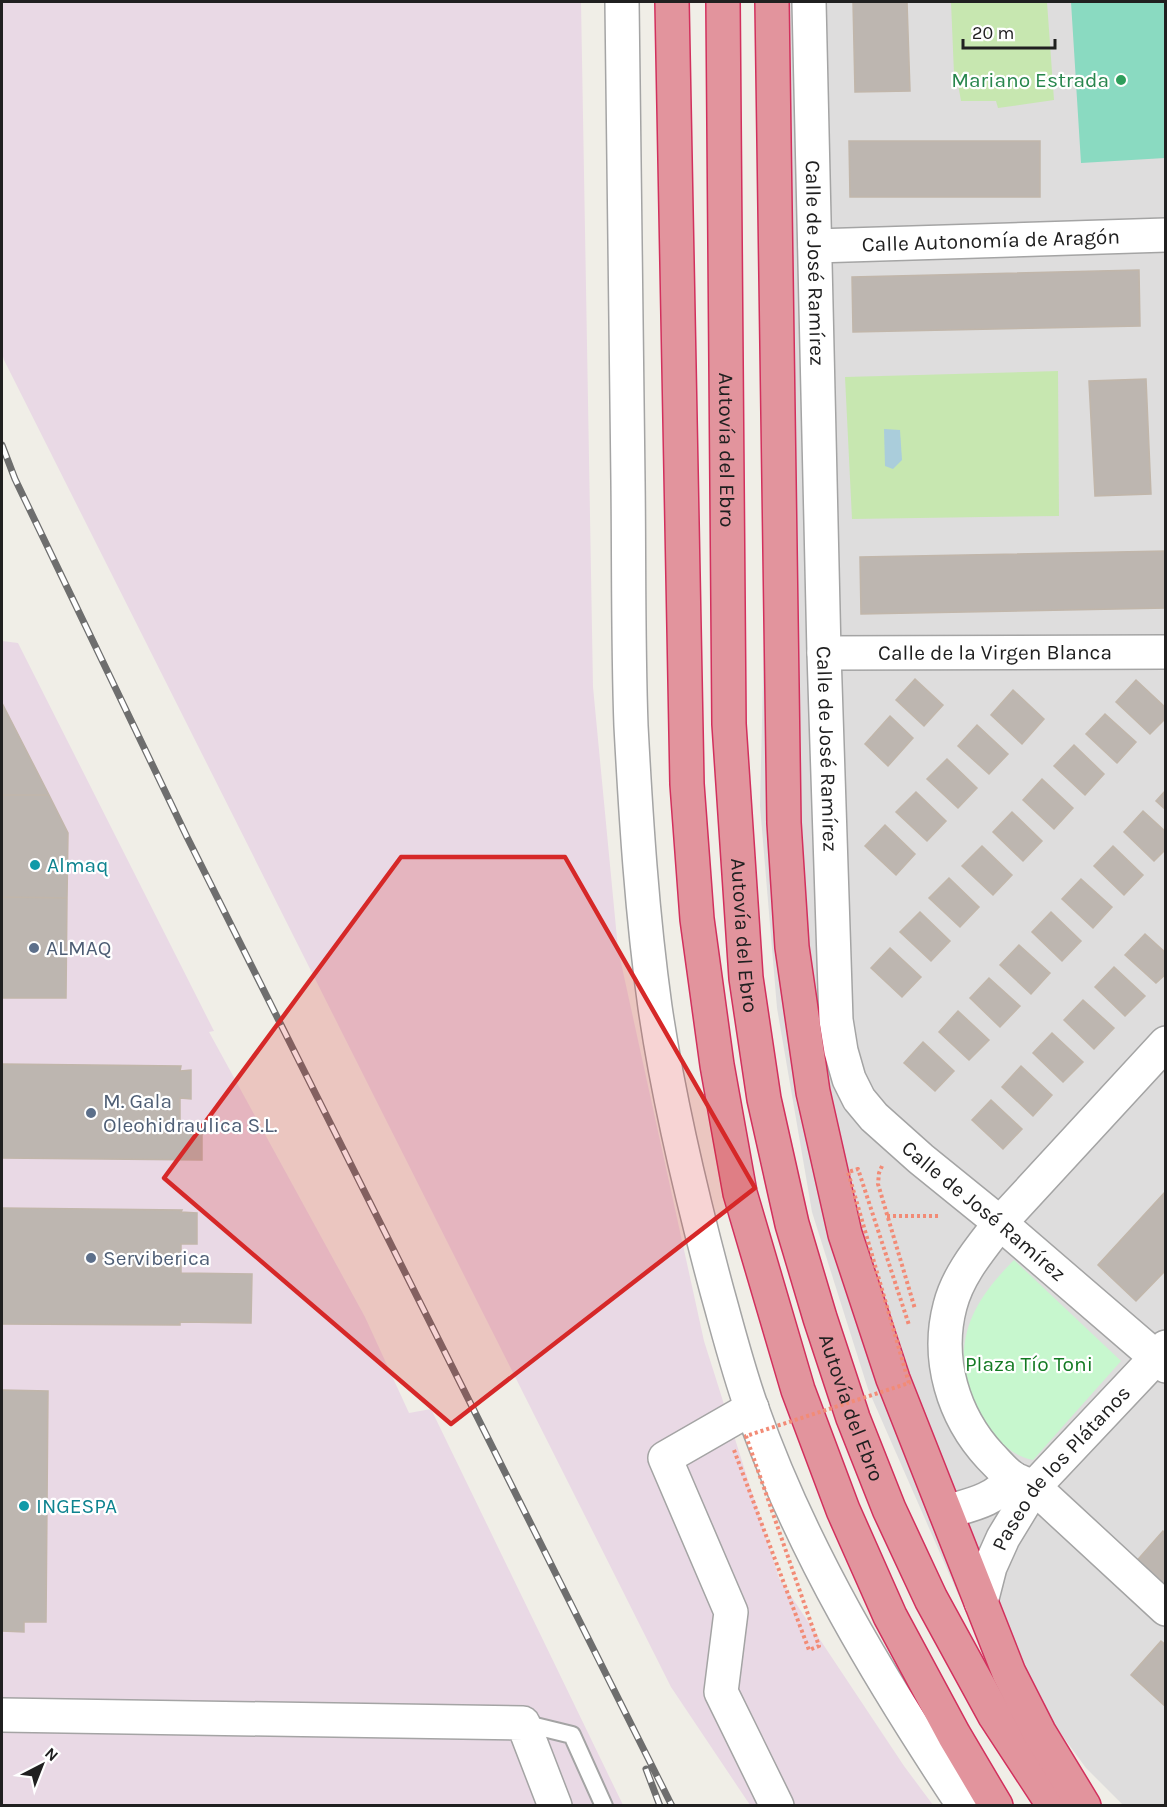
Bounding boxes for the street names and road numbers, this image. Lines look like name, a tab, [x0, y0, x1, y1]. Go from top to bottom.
street label: Calle de José Ramírez	[801, 160, 829, 366]
street label: Calle Autonomía de Aragón	[861, 224, 1120, 257]
street label: Autovía del Ebro	[714, 372, 739, 528]
street label: Calle de la Virgen Blanca	[878, 640, 1112, 665]
street label: Calle de José Ramírez	[812, 646, 842, 852]
street label: Autovía del Ebro	[726, 857, 763, 1014]
street label: Calle de José Ramírez	[897, 1136, 1070, 1286]
street label: Autovía del Ebro	[814, 1331, 889, 1485]
street label: Paseo de los Plátanos	[987, 1381, 1135, 1554]

